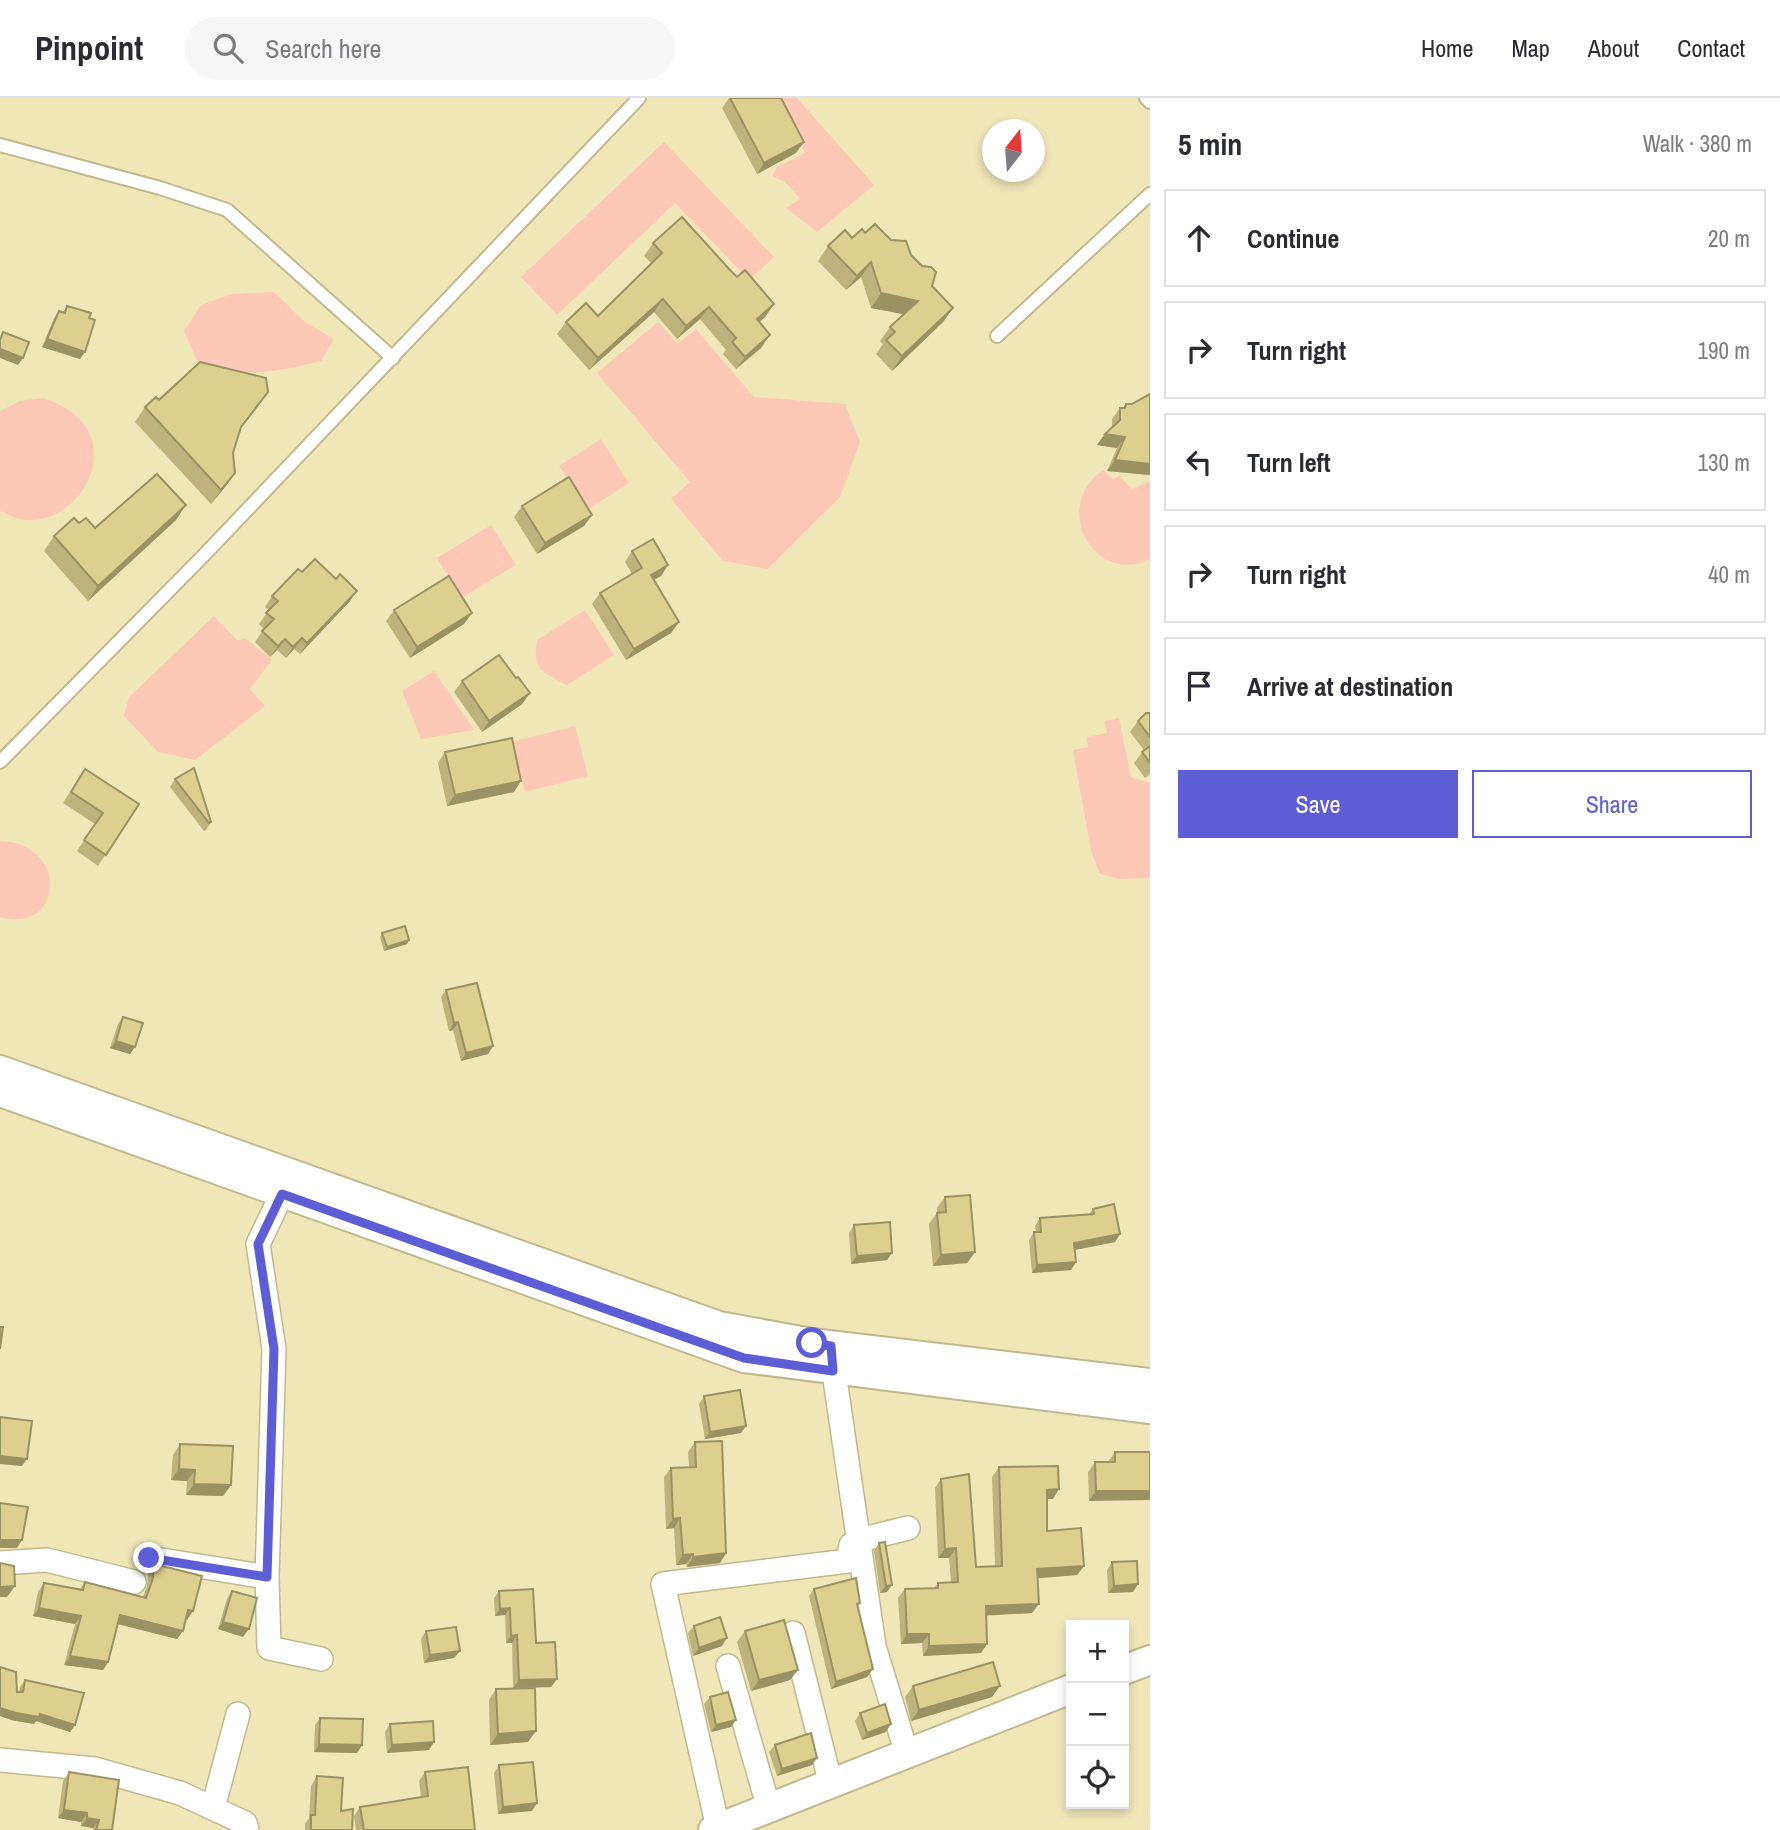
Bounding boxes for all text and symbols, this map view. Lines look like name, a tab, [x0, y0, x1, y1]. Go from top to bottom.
search box	[185, 17, 675, 80]
text: Pinpoint	[35, 26, 143, 70]
icon: search	[209, 29, 247, 67]
text: Search here	[265, 31, 381, 66]
text: Home	[1421, 32, 1473, 64]
text: Map	[1511, 32, 1550, 64]
text: About	[1588, 32, 1639, 64]
text: Contact	[1677, 32, 1745, 64]
north arrow	[982, 119, 1045, 182]
text: 5 min	[1178, 124, 1242, 164]
text: Walk · 380 m	[1643, 128, 1752, 159]
icon: ahead	[1180, 219, 1218, 257]
text: Continue	[1247, 221, 1339, 256]
text: 20 m	[1708, 223, 1750, 254]
icon: right	[1180, 331, 1218, 369]
text: Turn right	[1247, 333, 1346, 368]
text: 190 m	[1698, 335, 1750, 366]
icon: left	[1180, 443, 1218, 481]
text: Turn left	[1247, 445, 1331, 480]
text: 130 m	[1698, 447, 1750, 478]
icon: right	[1180, 555, 1218, 593]
text: Turn right	[1247, 557, 1346, 592]
text: 40 m	[1708, 559, 1750, 590]
icon: arrive	[1180, 667, 1218, 705]
text: Arrive at destination	[1247, 669, 1453, 704]
button: Save	[1178, 770, 1458, 838]
button: Share	[1472, 770, 1752, 838]
route start	[796, 1327, 827, 1358]
route end	[133, 1542, 164, 1573]
map controls	[1066, 1620, 1129, 1809]
button: +	[1066, 1620, 1129, 1683]
button: −	[1066, 1683, 1129, 1746]
button: locate	[1066, 1746, 1129, 1809]

